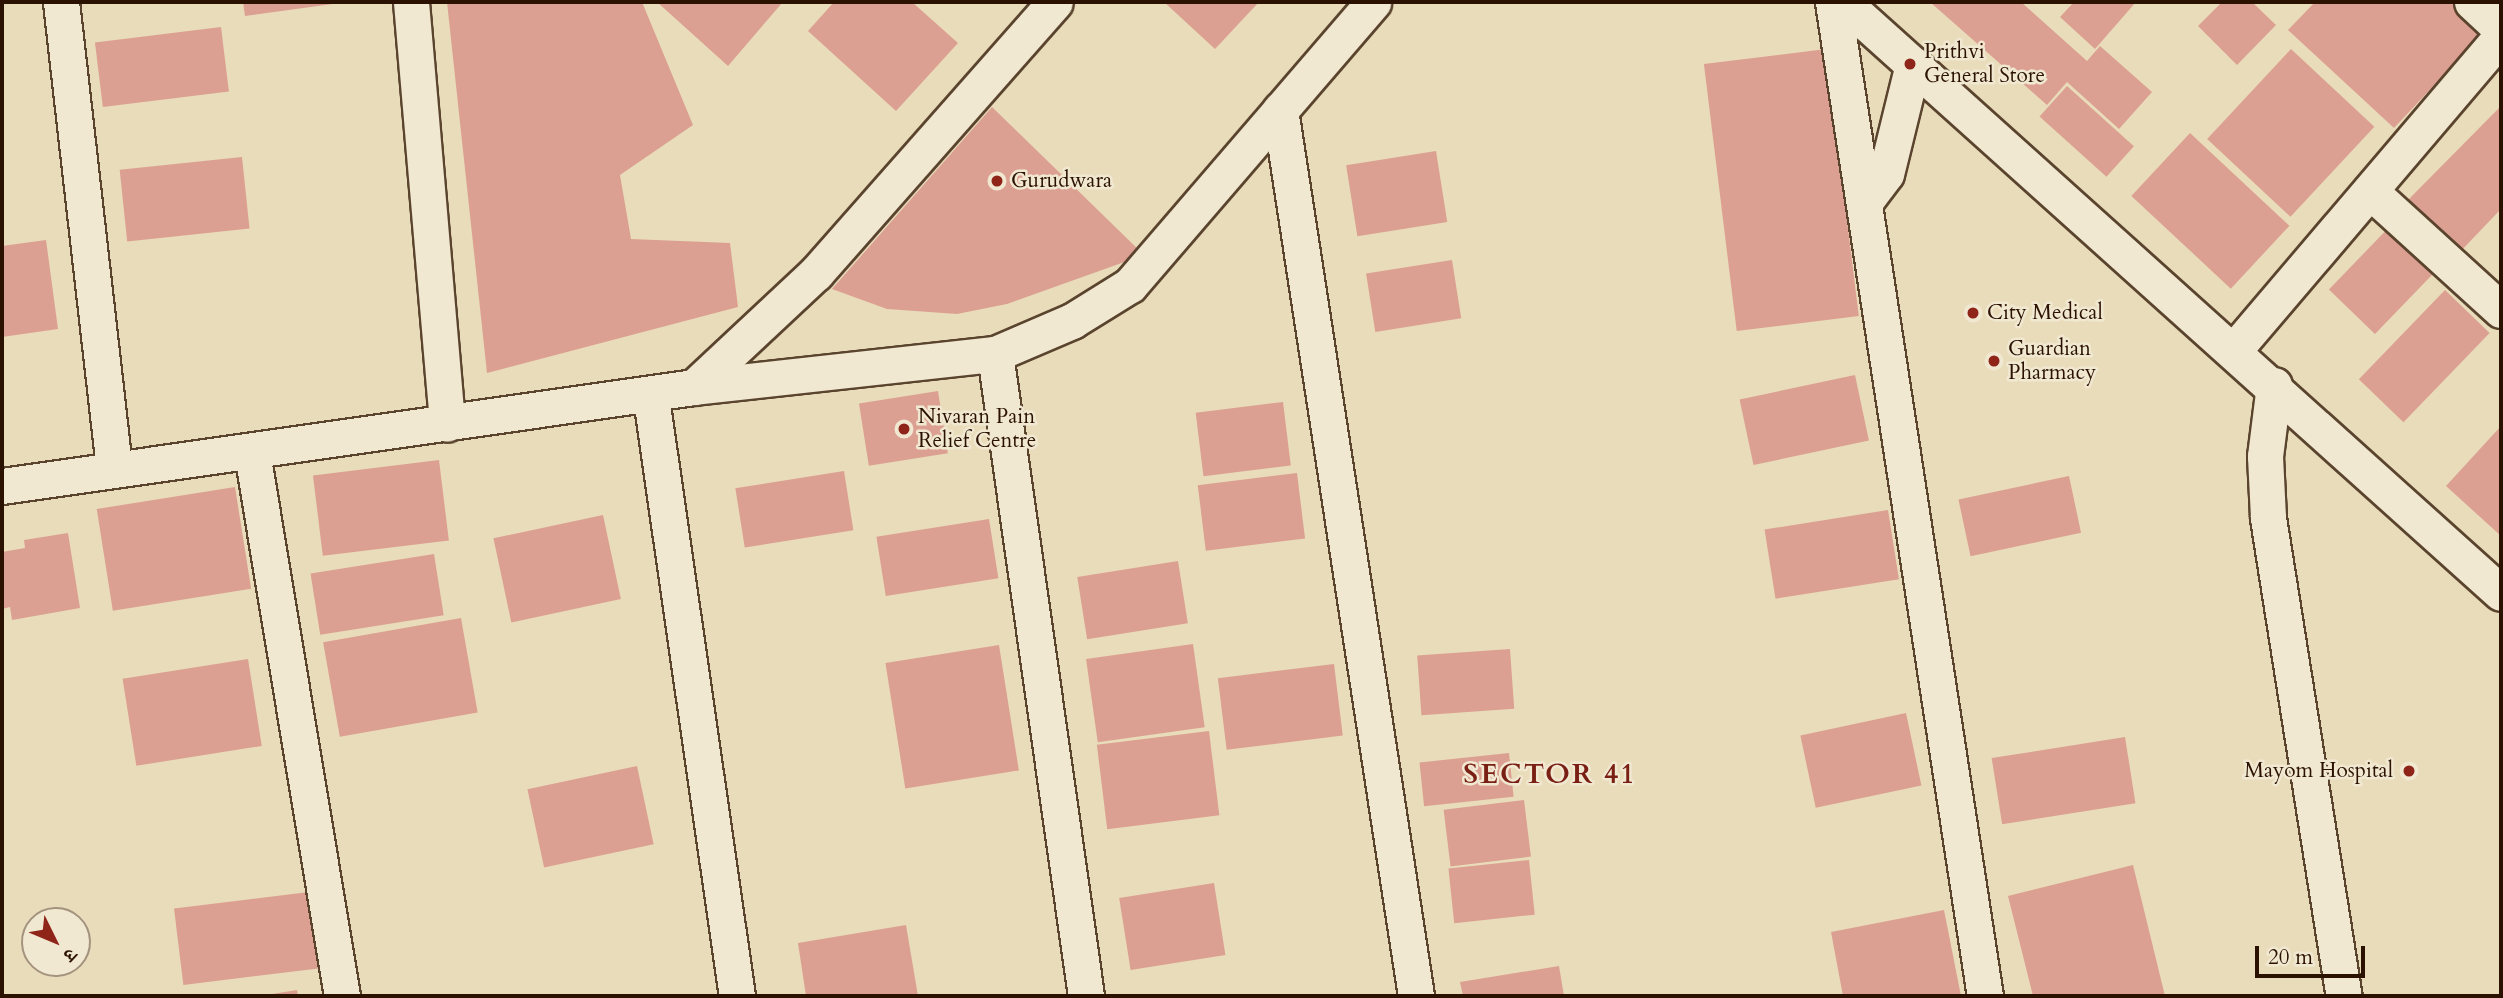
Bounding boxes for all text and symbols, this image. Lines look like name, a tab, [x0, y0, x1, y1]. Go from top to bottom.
place label: Prithvi General Store	[1924, 39, 2045, 89]
marker: Prithvi General Store	[1902, 56, 1918, 72]
place label: Gurudwara	[1011, 168, 1112, 194]
marker: Gurudwara	[989, 173, 1005, 189]
place label: City Medical	[1987, 300, 2103, 326]
marker: City Medical	[1965, 305, 1981, 321]
place label: Guardian Pharmacy	[2008, 336, 2096, 386]
marker: Guardian Pharmacy	[1986, 353, 2002, 369]
place label: Nivaran Pain Relief Centre	[918, 404, 1036, 454]
marker: Nivaran Pain Relief Centre	[896, 421, 912, 437]
district label: SECTOR 41	[1464, 757, 1636, 791]
place label: Mayom Hospital	[2244, 758, 2393, 784]
marker: Mayom Hospital	[2399, 761, 2419, 781]
north arrow	[21, 907, 91, 977]
scale bar	[2258, 932, 2368, 976]
text: उ	[57, 943, 83, 967]
text: 20 m	[2268, 943, 2313, 972]

